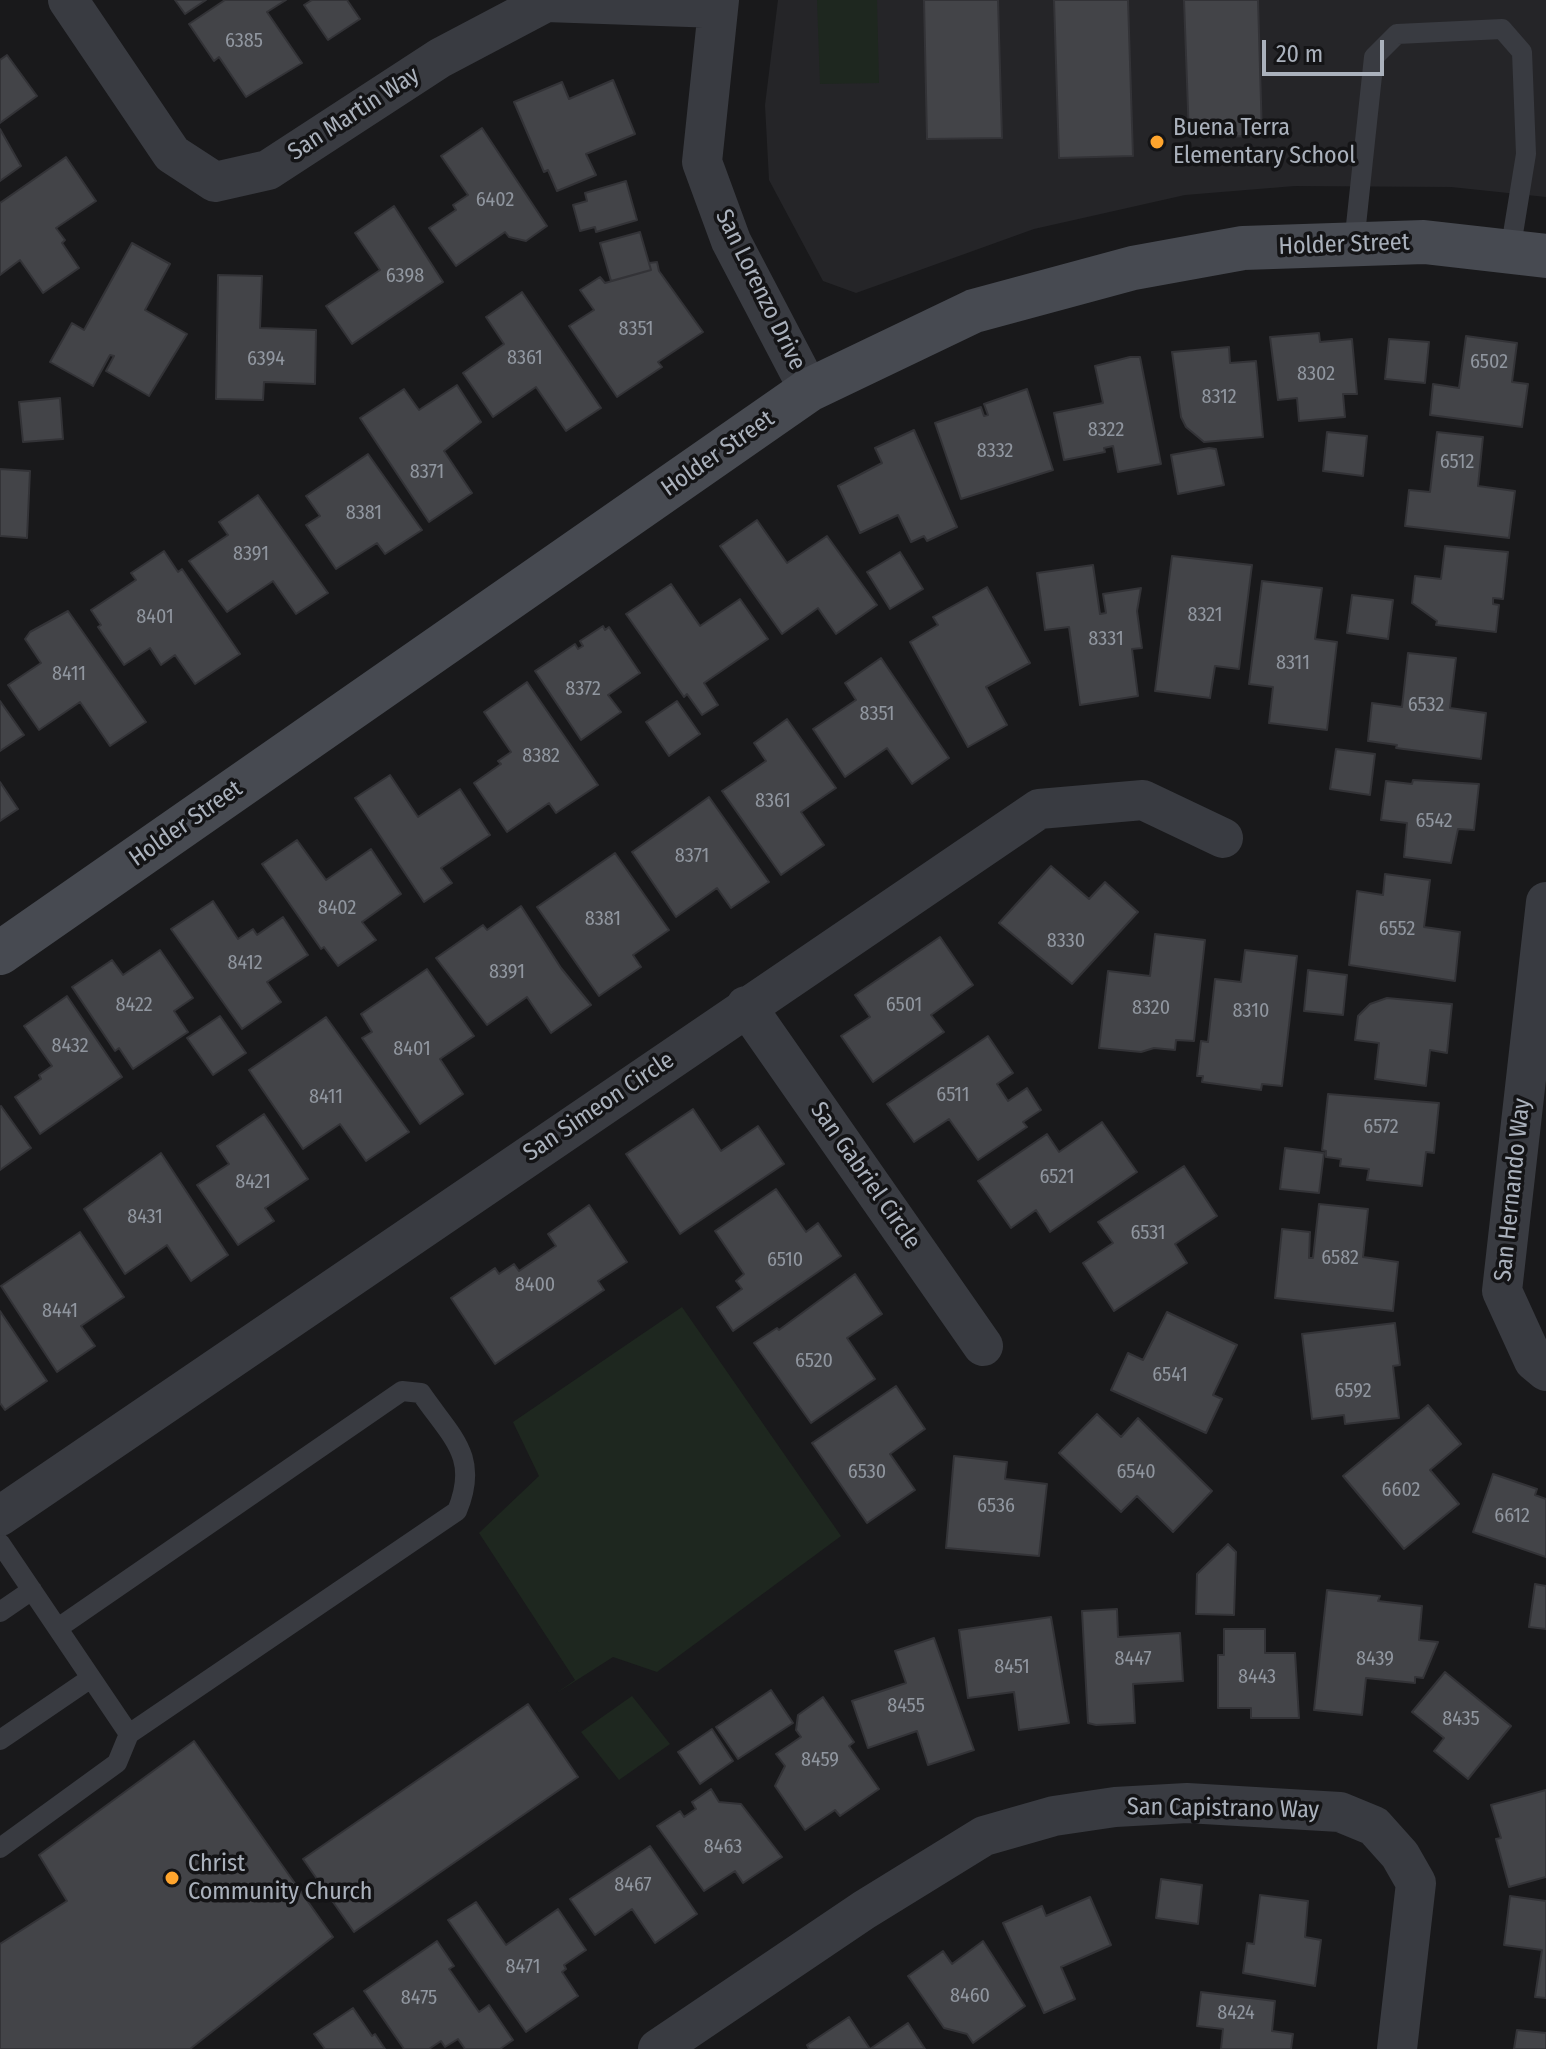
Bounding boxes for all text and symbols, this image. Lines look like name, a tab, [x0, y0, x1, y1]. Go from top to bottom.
scale bar	[1266, 24, 1388, 74]
house number: 6385	[225, 29, 263, 53]
text: 20 m	[1276, 40, 1323, 68]
street label: San Martin Way	[283, 61, 425, 167]
place label: Buena Terra Elementary School	[1173, 114, 1356, 170]
marker: Buena Terra Elementary School	[1148, 133, 1166, 151]
house number: 6402	[476, 188, 514, 212]
street label: San Lorenzo Drive	[709, 205, 811, 375]
street label: Holder Street	[1278, 228, 1410, 262]
house number: 6398	[386, 264, 424, 288]
house number: 8351	[618, 317, 654, 341]
house number: 8361	[507, 346, 543, 370]
house number: 6394	[247, 347, 285, 371]
house number: 6502	[1470, 350, 1508, 374]
house number: 8302	[1297, 362, 1335, 386]
house number: 8312	[1201, 385, 1237, 409]
street label: Holder Street	[656, 405, 780, 503]
house number: 8322	[1088, 418, 1124, 442]
house number: 8332	[977, 439, 1013, 463]
house number: 6512	[1440, 450, 1474, 474]
house number: 8371	[410, 460, 444, 484]
house number: 8381	[346, 501, 382, 525]
house number: 8391	[233, 542, 269, 566]
house number: 8321	[1187, 603, 1223, 627]
house number: 8401	[136, 605, 174, 629]
house number: 8331	[1088, 627, 1124, 651]
house number: 8311	[1276, 651, 1310, 675]
house number: 8411	[52, 662, 86, 686]
house number: 8372	[565, 677, 601, 701]
house number: 6532	[1408, 693, 1444, 717]
house number: 8351	[859, 702, 895, 726]
house number: 8382	[522, 744, 560, 768]
street label: Holder Street	[124, 775, 248, 873]
house number: 8361	[755, 789, 791, 813]
house number: 6542	[1415, 809, 1453, 833]
house number: 8371	[675, 844, 709, 868]
house number: 8402	[318, 896, 356, 920]
house number: 8381	[585, 907, 621, 931]
house number: 6552	[1379, 917, 1415, 941]
house number: 8330	[1047, 929, 1085, 953]
house number: 8412	[227, 951, 263, 975]
house number: 8391	[489, 960, 525, 984]
house number: 8422	[115, 993, 153, 1017]
house number: 6501	[886, 993, 922, 1017]
house number: 8320	[1132, 996, 1170, 1020]
house number: 8310	[1233, 999, 1269, 1023]
house number: 8432	[51, 1034, 89, 1058]
house number: 8401	[393, 1037, 431, 1061]
street label: San Simeon Circle	[518, 1046, 680, 1168]
house number: 6511	[936, 1083, 970, 1107]
house number: 8411	[309, 1085, 343, 1109]
street label: San Gabriel Circle	[804, 1097, 926, 1255]
street label: San Hernando Way	[1489, 1097, 1537, 1283]
house number: 6572	[1363, 1115, 1399, 1139]
house number: 6521	[1040, 1165, 1074, 1189]
house number: 8421	[235, 1170, 271, 1194]
house number: 8431	[127, 1205, 163, 1229]
house number: 6531	[1130, 1221, 1166, 1245]
house number: 6582	[1321, 1246, 1359, 1270]
house number: 6510	[767, 1248, 803, 1272]
house number: 8400	[515, 1273, 555, 1297]
house number: 8441	[42, 1299, 78, 1323]
house number: 6520	[795, 1349, 833, 1373]
house number: 6541	[1152, 1363, 1188, 1387]
house number: 6592	[1335, 1379, 1371, 1403]
house number: 6530	[848, 1460, 886, 1484]
house number: 6540	[1116, 1460, 1156, 1484]
house number: 6602	[1382, 1478, 1420, 1502]
house number: 6536	[977, 1494, 1015, 1518]
house number: 6612	[1494, 1504, 1530, 1528]
house number: 8447	[1114, 1647, 1152, 1671]
house number: 8439	[1356, 1647, 1394, 1671]
house number: 8451	[994, 1655, 1030, 1679]
house number: 8443	[1238, 1665, 1276, 1689]
house number: 8455	[887, 1694, 925, 1718]
house number: 8435	[1442, 1707, 1480, 1731]
house number: 8459	[801, 1748, 839, 1772]
street label: San Capistrano Way	[1127, 1793, 1319, 1825]
house number: 8463	[704, 1835, 742, 1859]
place label: Christ Community Church	[188, 1850, 372, 1906]
marker: Christ Community Church	[163, 1869, 181, 1887]
house number: 8467	[614, 1873, 652, 1897]
house number: 8471	[506, 1955, 540, 1979]
house number: 8460	[950, 1984, 990, 2008]
house number: 8475	[401, 1986, 437, 2010]
house number: 8424	[1217, 2001, 1255, 2025]

